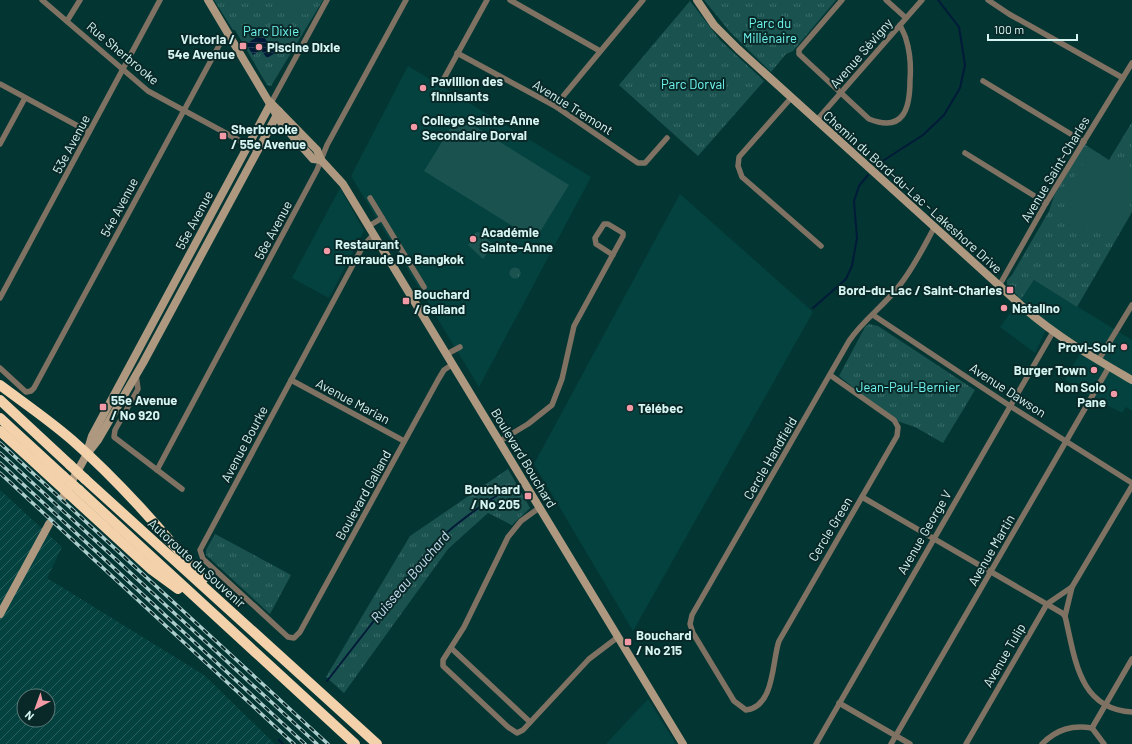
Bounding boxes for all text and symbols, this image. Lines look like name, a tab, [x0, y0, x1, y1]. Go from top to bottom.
park label: Parc du Millénaire	[743, 15, 797, 46]
street label: Avenue Sévigny	[826, 15, 896, 91]
scale bar	[988, 16, 1077, 42]
street label: Rue Sherbrooke	[83, 18, 163, 88]
text: 100 m	[994, 22, 1024, 36]
park label: Parc Dixie	[243, 23, 299, 39]
place label: Victoria / 54e Avenue	[168, 31, 235, 62]
place label: Piscine Dixie	[267, 39, 340, 55]
marker: Victoria / 54e Avenue	[238, 41, 248, 51]
marker: Piscine Dixie	[254, 42, 264, 52]
place label: Pavillion des finnisants	[431, 73, 503, 104]
street label: Avenue Tremont	[530, 76, 616, 138]
park label: Parc Dorval	[661, 76, 725, 92]
marker: Pavillion des finnisants	[418, 83, 428, 93]
street label: Chemin du Bord-du-Lac - Lakeshore Drive	[820, 107, 1006, 277]
street label: 53e Avenue	[49, 112, 93, 176]
place label: College Sainte-Anne Secondaire Dorval	[422, 112, 540, 143]
street label: Avenue Saint-Charles	[1017, 113, 1093, 225]
place label: Sherbrooke / 55e Avenue	[231, 121, 306, 152]
marker: College Sainte-Anne Secondaire Dorval	[409, 122, 419, 132]
marker: Sherbrooke / 55e Avenue	[218, 131, 228, 141]
street label: 54e Avenue	[97, 175, 141, 239]
street label: 55e Avenue	[172, 188, 216, 252]
street label: 56e Avenue	[251, 198, 295, 262]
place label: Académie Sainte-Anne	[481, 224, 553, 255]
marker: Académie Sainte-Anne	[468, 234, 478, 244]
place label: Restaurant Emeraude De Bangkok	[335, 236, 464, 267]
marker: Restaurant Emeraude De Bangkok	[322, 246, 332, 256]
place label: Bord-du-Lac / Saint-Charles	[838, 282, 1002, 298]
marker: Bord-du-Lac / Saint-Charles	[1005, 285, 1015, 295]
place label: Bouchard / Galland	[414, 286, 470, 317]
marker: Bouchard / Galland	[401, 296, 411, 306]
place label: Natalino	[1012, 300, 1060, 316]
marker: Natalino	[999, 303, 1009, 313]
place label: Provi-Soir	[1058, 339, 1116, 355]
marker: Provi-Soir	[1119, 342, 1129, 352]
street label: Avenue Dawson	[967, 359, 1049, 421]
place label: Burger Town	[1014, 362, 1086, 378]
marker: Burger Town	[1089, 365, 1099, 375]
street label: Avenue Marian	[313, 375, 393, 427]
park label: Jean-Paul-Bernier	[856, 379, 960, 395]
place label: Non Solo Pane	[1055, 379, 1106, 410]
marker: Non Solo Pane	[1109, 389, 1119, 399]
place label: 55e Avenue / No 920	[111, 392, 177, 423]
place label: Télébec	[638, 400, 683, 416]
marker: 55e Avenue / No 920	[98, 402, 108, 412]
street label: Avenue Bourke	[217, 403, 271, 485]
marker: Télébec	[625, 403, 635, 413]
street label: Boulevard Bouchard	[488, 405, 560, 511]
street label: Cercle Handfield	[740, 414, 800, 502]
street label: Boulevard Galland	[332, 447, 394, 543]
place label: Bouchard / No 205	[464, 481, 520, 512]
street label: Avenue George V	[893, 487, 955, 577]
marker: Bouchard / No 205	[523, 491, 533, 501]
street label: Cercle Green	[805, 494, 855, 564]
street label: Avenue Martin	[964, 511, 1018, 589]
street label: Autoroute du Souvenir	[145, 515, 249, 611]
water label: Ruisseau Bouchard	[367, 527, 453, 626]
street label: Avenue Tulip	[979, 620, 1029, 690]
place label: Bouchard / No 215	[636, 627, 692, 658]
marker: Bouchard / No 215	[623, 637, 633, 647]
north arrow	[16, 688, 56, 728]
text: N	[22, 709, 36, 723]

